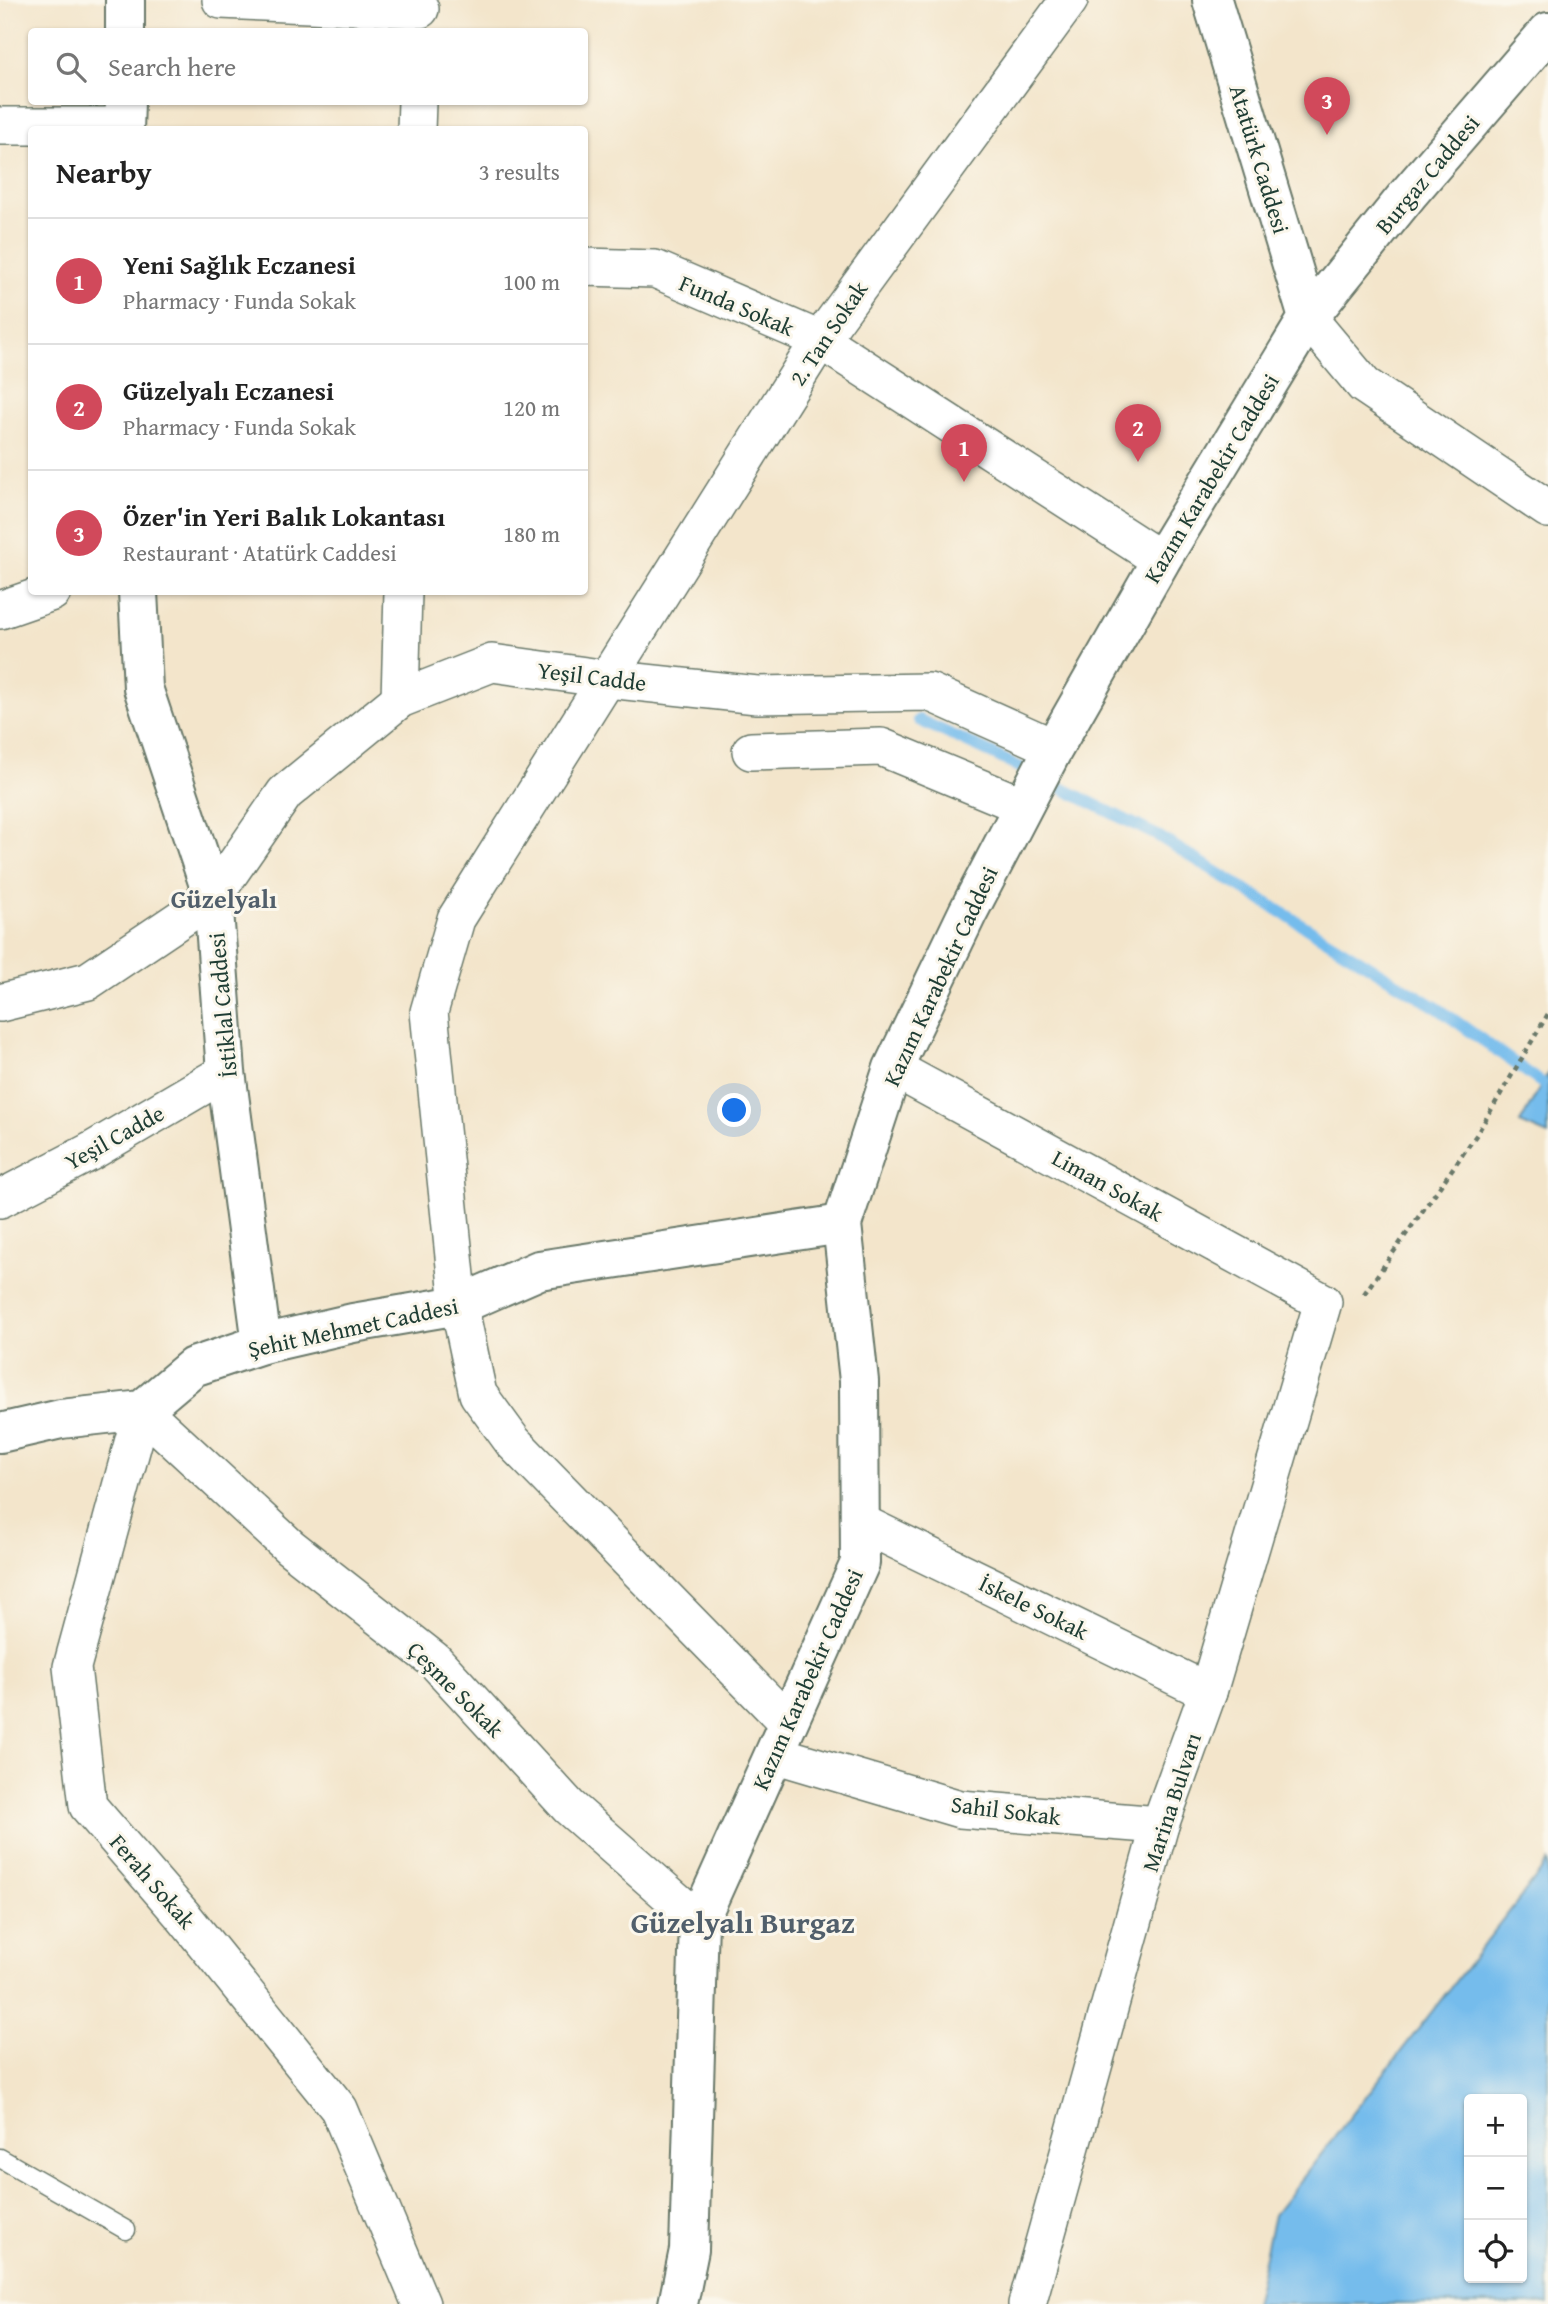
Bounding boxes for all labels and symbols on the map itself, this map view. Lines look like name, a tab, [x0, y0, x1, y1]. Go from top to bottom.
pin: 3	[1304, 77, 1350, 135]
street label: Atatürk Caddesi	[1222, 81, 1298, 237]
street label: Burgaz Caddesi	[1367, 107, 1487, 241]
street label: Funda Sokak	[674, 266, 800, 344]
street label: 2. Tan Sokak	[781, 274, 875, 392]
street label: Kazım Karabekir Caddesi	[1135, 367, 1287, 589]
pin: 2	[1115, 404, 1161, 462]
pin: 1	[941, 424, 987, 482]
street label: Yeşil Cadde	[536, 653, 648, 699]
street label: Kazım Karabekir Caddesi	[875, 861, 1005, 1091]
district label: Güzelyalı	[171, 879, 277, 918]
street label: İstiklal Caddesi	[199, 931, 245, 1079]
your location	[717, 1093, 751, 1127]
street label: Yeşil Cadde	[58, 1096, 170, 1178]
street label: Liman Sokak	[1046, 1141, 1170, 1229]
street label: Şehit Mehmet Caddesi	[245, 1289, 461, 1365]
street label: Kazım Karabekir Caddesi	[743, 1563, 871, 1795]
street label: İskele Sokak	[974, 1566, 1094, 1648]
street label: Çeşme Sokak	[400, 1633, 512, 1745]
street label: Marina Bulvarı	[1133, 1728, 1209, 1876]
street label: Sahil Sokak	[949, 1787, 1063, 1833]
street label: Ferah Sokak	[102, 1826, 204, 1936]
district label: Güzelyalı Burgaz	[631, 1900, 855, 1944]

